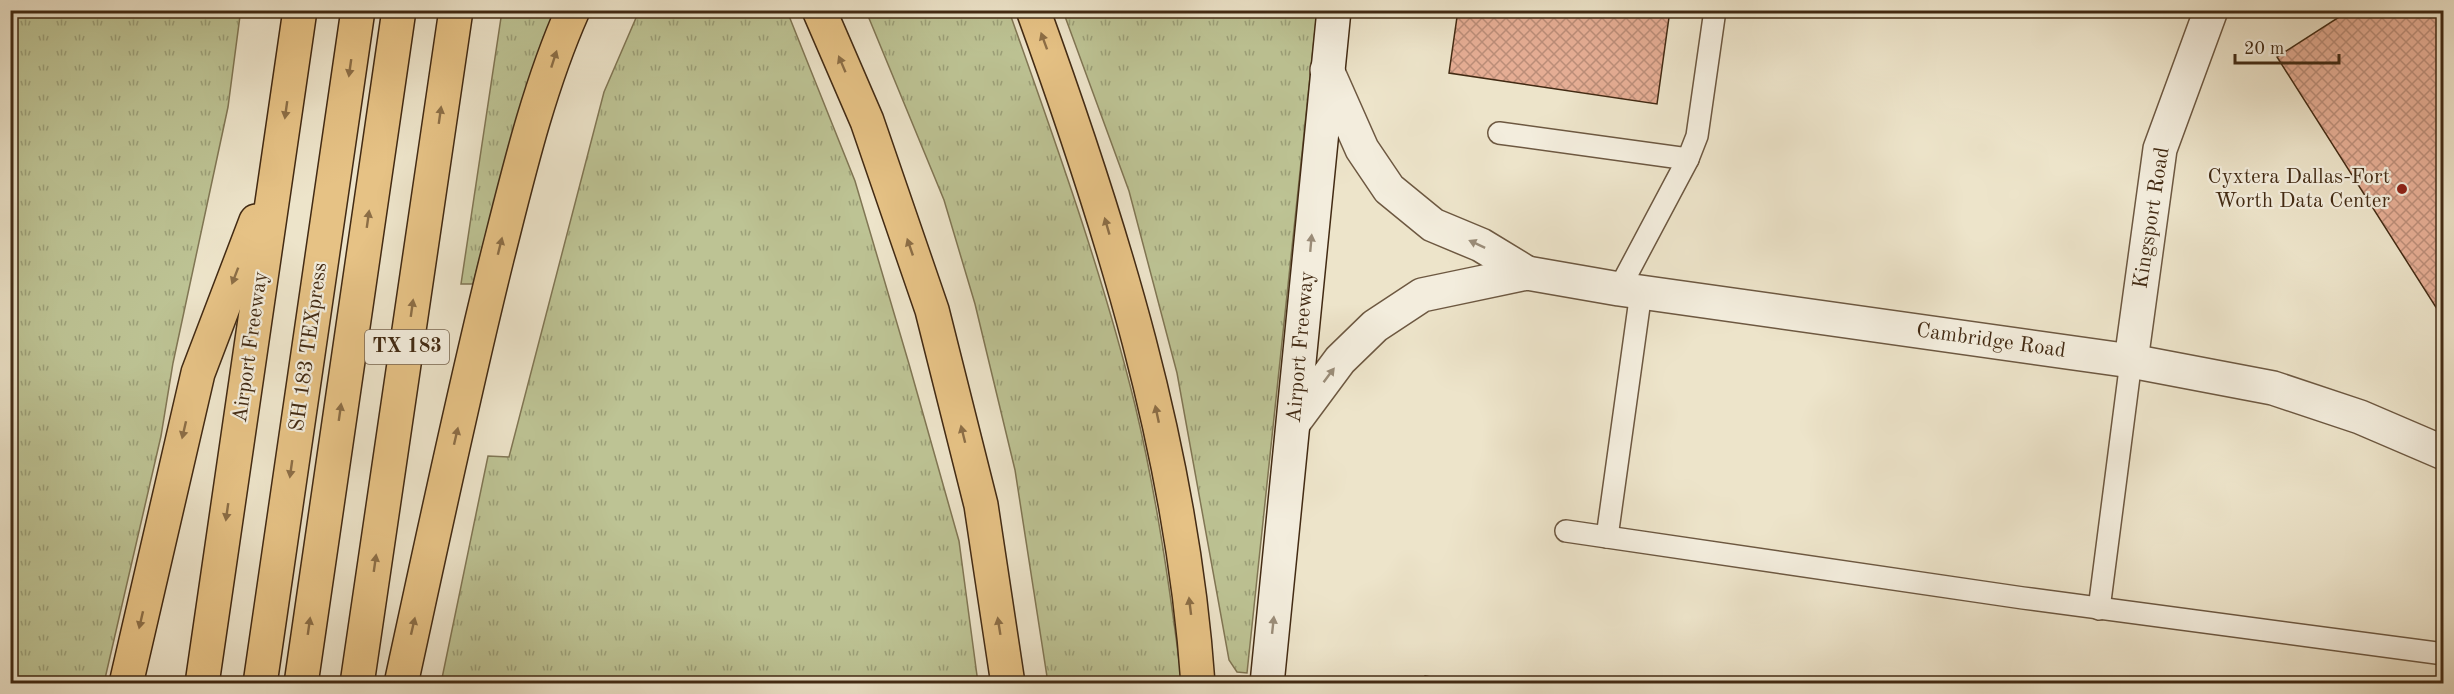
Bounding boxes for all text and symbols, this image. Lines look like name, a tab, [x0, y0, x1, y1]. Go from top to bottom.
scale bar	[2235, 27, 2338, 65]
one-way arrow	[1039, 32, 1049, 50]
text: 20 m	[2244, 40, 2284, 58]
one-way arrow	[550, 50, 560, 68]
one-way arrow	[837, 55, 846, 73]
one-way arrow	[345, 59, 354, 78]
one-way arrow	[281, 101, 290, 120]
one-way arrow	[436, 105, 445, 124]
street label: Kingsport Road	[2130, 146, 2174, 290]
place label: Cyxtera Dallas-Fort Worth Data Center	[2208, 167, 2390, 212]
marker: Cyxtera Dallas-Fort Worth Data Center	[2395, 182, 2409, 196]
one-way arrow	[364, 209, 373, 228]
one-way arrow	[1102, 217, 1111, 235]
one-way arrow	[1306, 234, 1316, 253]
one-way arrow	[495, 237, 505, 255]
one-way arrow	[905, 238, 914, 256]
one-way arrow	[1468, 239, 1485, 248]
street label: SH 183 TEXpress	[287, 261, 331, 433]
one-way arrow	[229, 267, 239, 285]
street label: Airport Freeway	[230, 270, 272, 424]
street label: Airport Freeway	[1284, 270, 1318, 424]
one-way arrow	[408, 298, 417, 317]
street label: Cambridge Road	[1915, 320, 2067, 362]
road number: TX 183	[365, 330, 449, 364]
one-way arrow	[1323, 367, 1335, 383]
one-way arrow	[336, 402, 345, 421]
one-way arrow	[1152, 405, 1161, 424]
one-way arrow	[179, 421, 189, 440]
one-way arrow	[957, 425, 967, 443]
one-way arrow	[452, 426, 461, 445]
one-way arrow	[287, 460, 296, 479]
one-way arrow	[222, 502, 231, 521]
one-way arrow	[371, 554, 380, 573]
one-way arrow	[1185, 597, 1194, 616]
one-way arrow	[135, 611, 145, 630]
one-way arrow	[305, 616, 314, 635]
one-way arrow	[994, 616, 1003, 635]
one-way arrow	[1268, 616, 1278, 635]
one-way arrow	[409, 617, 419, 636]

